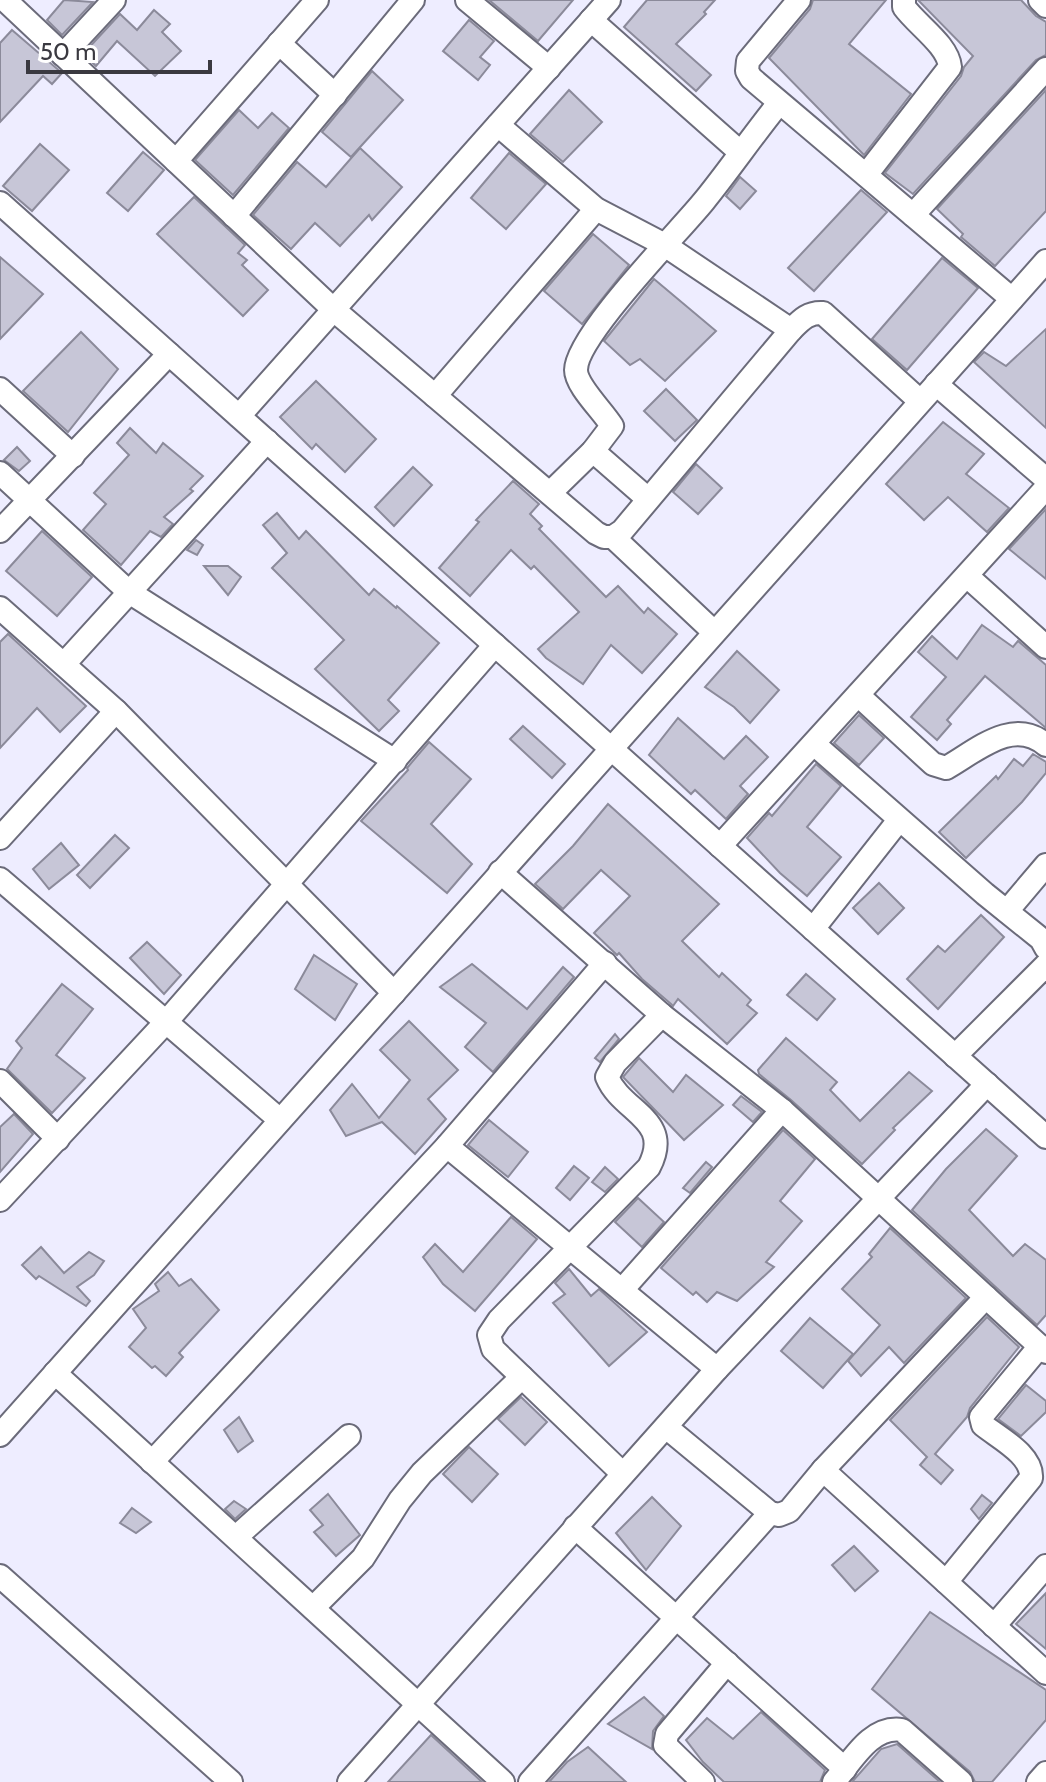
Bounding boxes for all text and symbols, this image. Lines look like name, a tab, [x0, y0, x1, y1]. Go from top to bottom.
scale bar	[28, 24, 210, 74]
text: 50 m	[40, 37, 96, 66]

